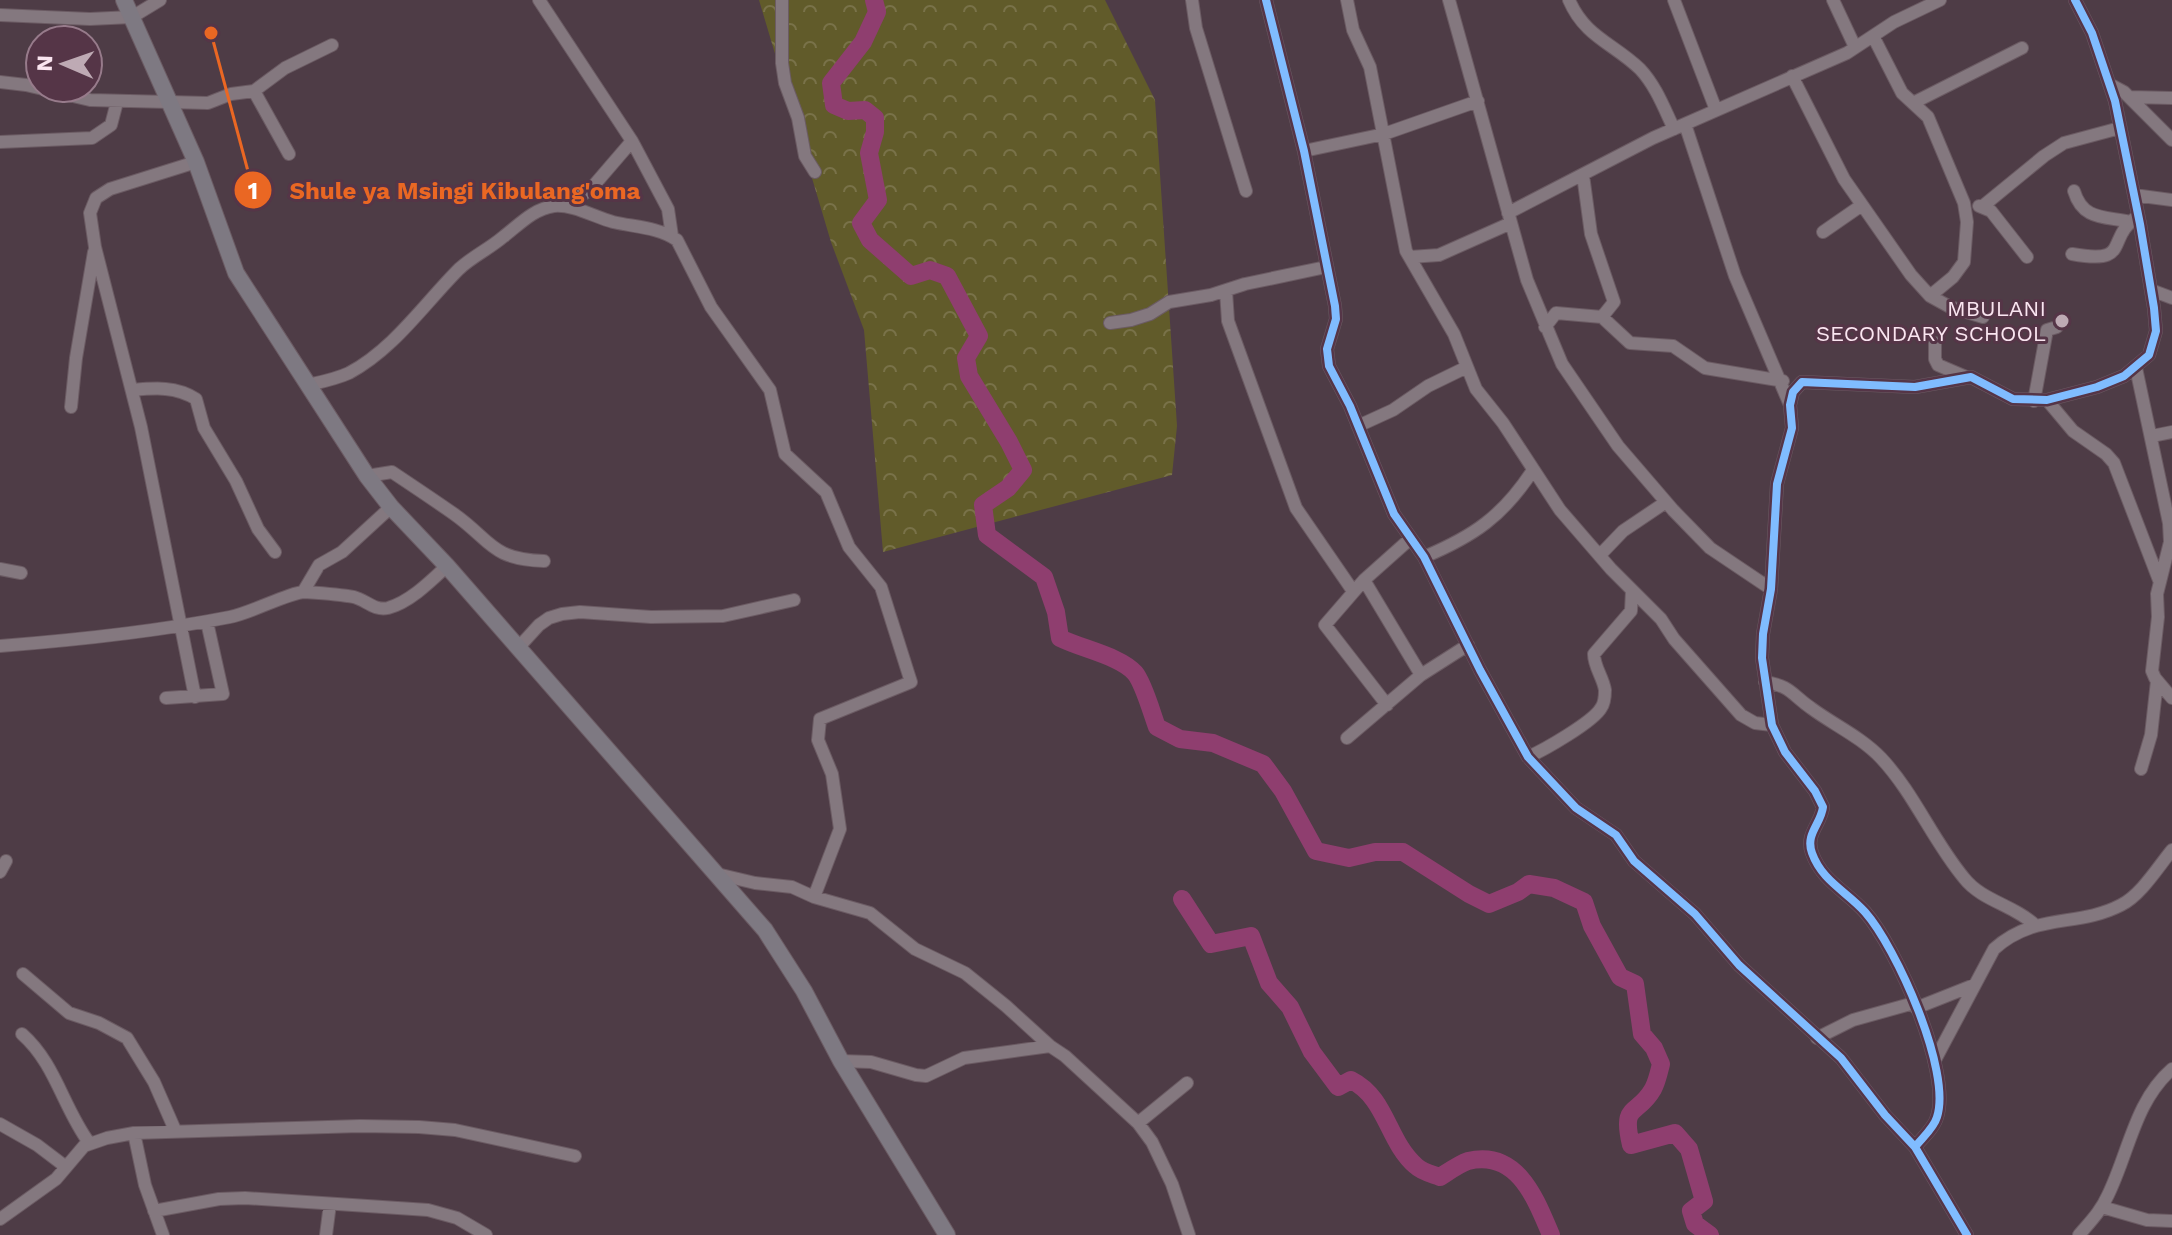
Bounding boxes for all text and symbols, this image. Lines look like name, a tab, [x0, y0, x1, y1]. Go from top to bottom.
north arrow	[24, 24, 104, 104]
text: N	[32, 55, 57, 72]
callout: Shule ya Msingi Kibulang'oma	[233, 166, 657, 214]
text: 1	[248, 177, 258, 205]
text: Shule ya Msingi Kibulang'oma	[289, 177, 641, 205]
place label: MBULANI SECONDARY SCHOOL	[1816, 296, 2046, 346]
marker: MBULANI SECONDARY SCHOOL	[2053, 312, 2071, 330]

